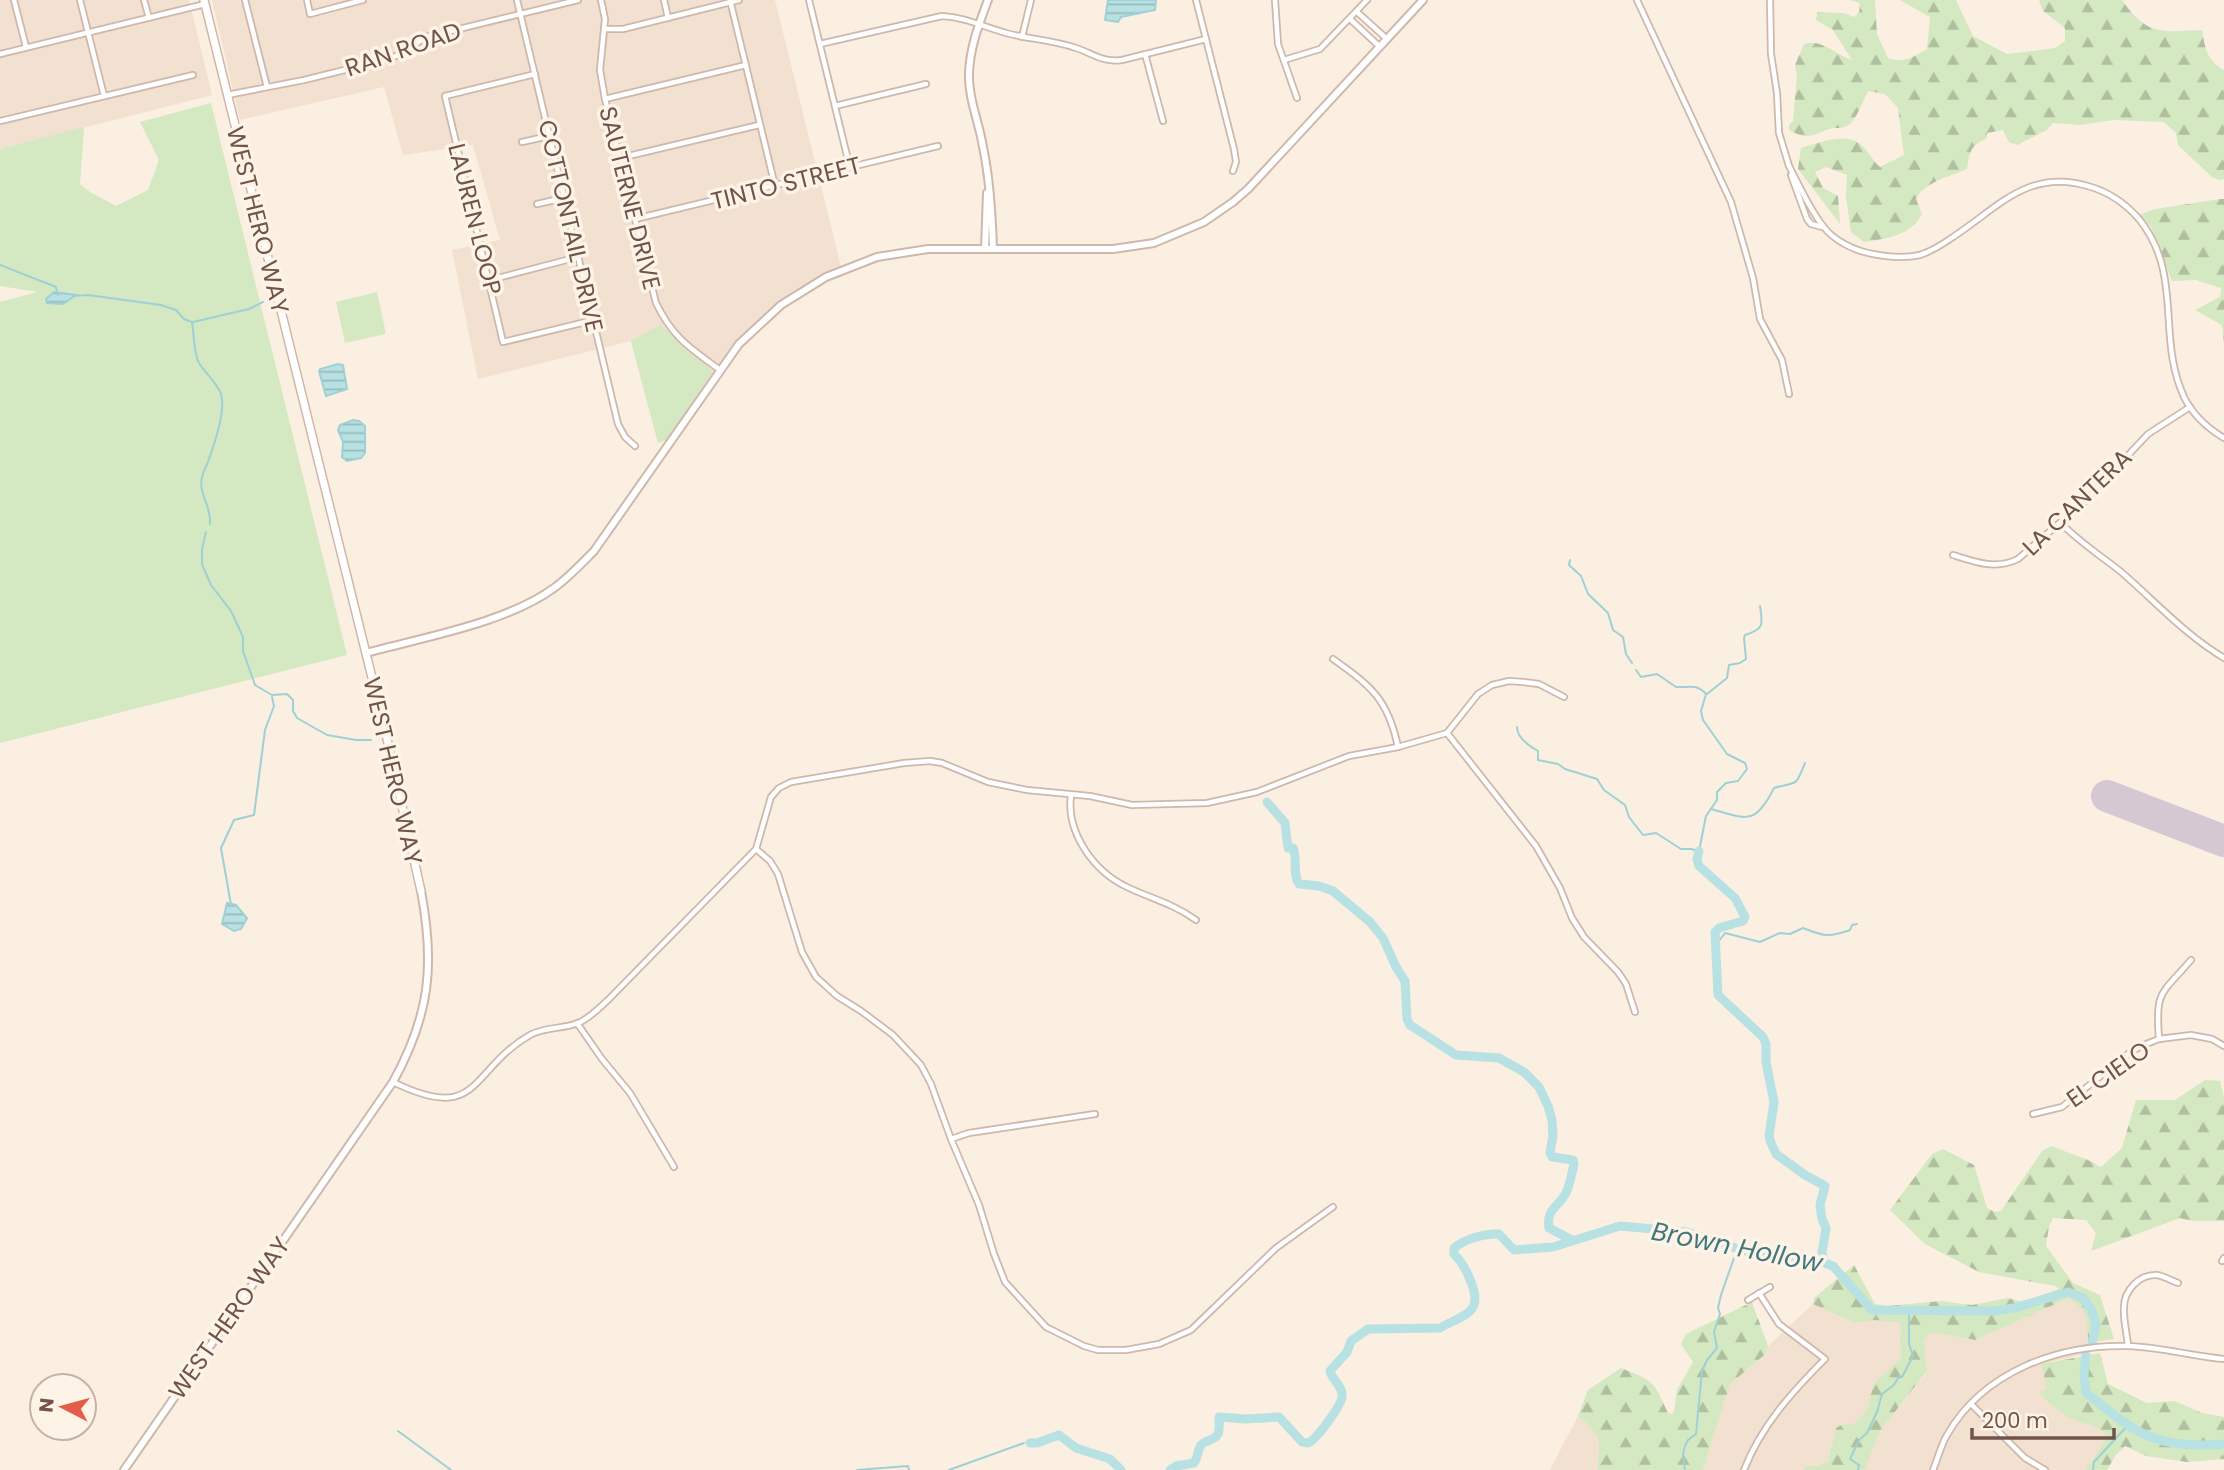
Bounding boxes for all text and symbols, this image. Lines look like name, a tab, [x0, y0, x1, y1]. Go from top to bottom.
street label: RAN ROAD	[341, 14, 465, 84]
street label: SAUTERNE DRIVE	[591, 103, 669, 293]
street label: COTTONTAIL DRIVE	[531, 117, 611, 335]
street label: WEST HERO WAY	[219, 123, 297, 317]
street label: LAUREN LOOP	[440, 140, 510, 298]
street label: TINTO STREET	[708, 148, 864, 218]
street label: LA CANTERA	[2015, 441, 2139, 563]
street label: WEST HERO WAY	[355, 674, 431, 868]
street label: EL CIELO	[2060, 1033, 2156, 1115]
water label: Brown Hollow	[1648, 1213, 1827, 1282]
street label: WEST HERO WAY	[161, 1230, 297, 1406]
north arrow	[28, 1372, 98, 1442]
scale bar	[1972, 1396, 2114, 1440]
text: N	[32, 1397, 61, 1414]
text: 200 m	[1982, 1406, 2048, 1435]

